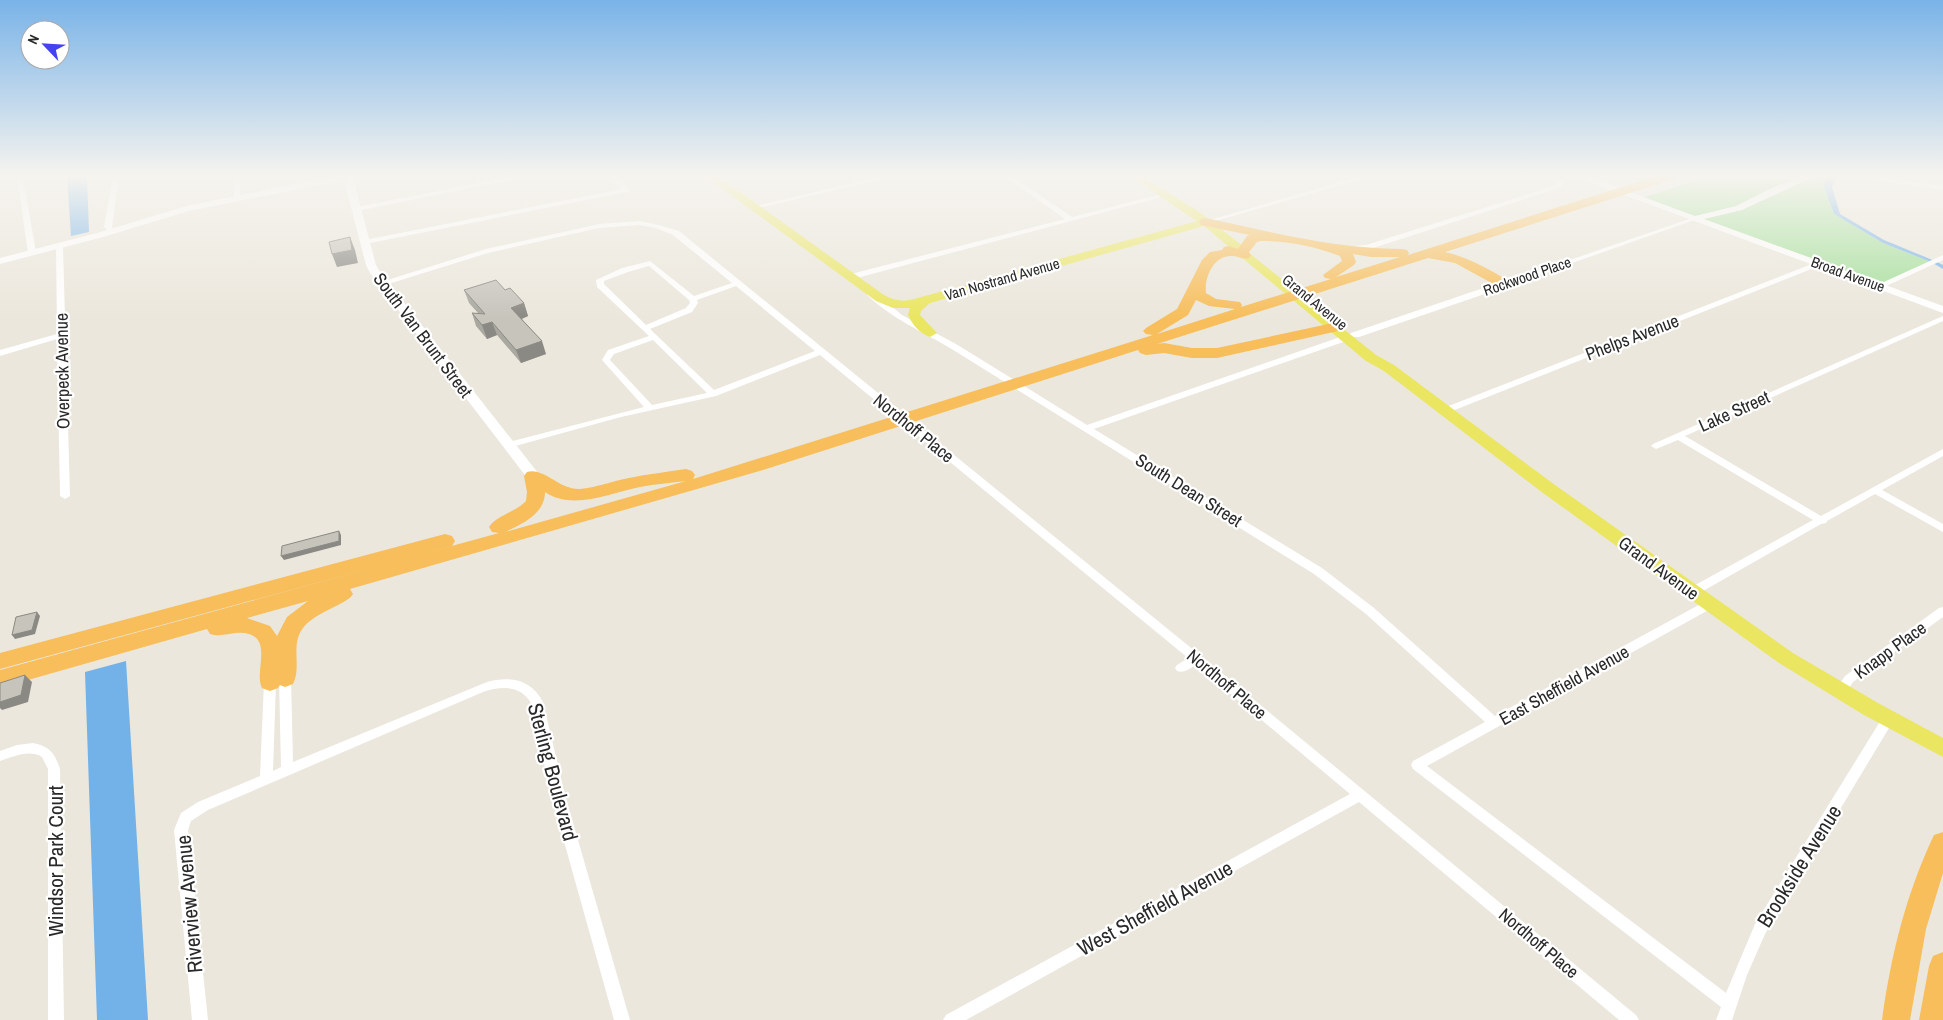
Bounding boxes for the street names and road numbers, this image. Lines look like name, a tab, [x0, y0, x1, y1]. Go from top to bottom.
street label: Rockwood Place	[1480, 251, 1574, 301]
street label: Broad Avenue	[1808, 251, 1888, 297]
street label: Van Nostrand Avenue	[942, 253, 1062, 305]
street label: South Van Brunt Street	[368, 267, 478, 403]
street label: Grand Avenue	[1278, 269, 1352, 335]
street label: Phelps Avenue	[1582, 308, 1682, 366]
street label: Overpeck Avenue	[48, 313, 76, 429]
street label: Lake Street	[1694, 384, 1774, 438]
street label: Nordhoff Place	[868, 388, 960, 468]
street label: South Dean Street	[1131, 447, 1247, 533]
street label: Grand Avenue	[1614, 530, 1704, 606]
street label: Knapp Place	[1849, 615, 1931, 685]
street label: East Sheffield Avenue	[1495, 639, 1633, 731]
street label: Nordhoff Place	[1182, 643, 1272, 725]
street label: Sterling Boulevard	[521, 700, 585, 844]
street label: Windsor Park Court	[41, 785, 70, 937]
street label: Brookside Avenue	[1750, 799, 1848, 933]
street label: Riverview Avenue	[169, 834, 209, 974]
street label: West Sheffield Avenue	[1072, 853, 1238, 963]
street label: Nordhoff Place	[1494, 902, 1584, 984]

